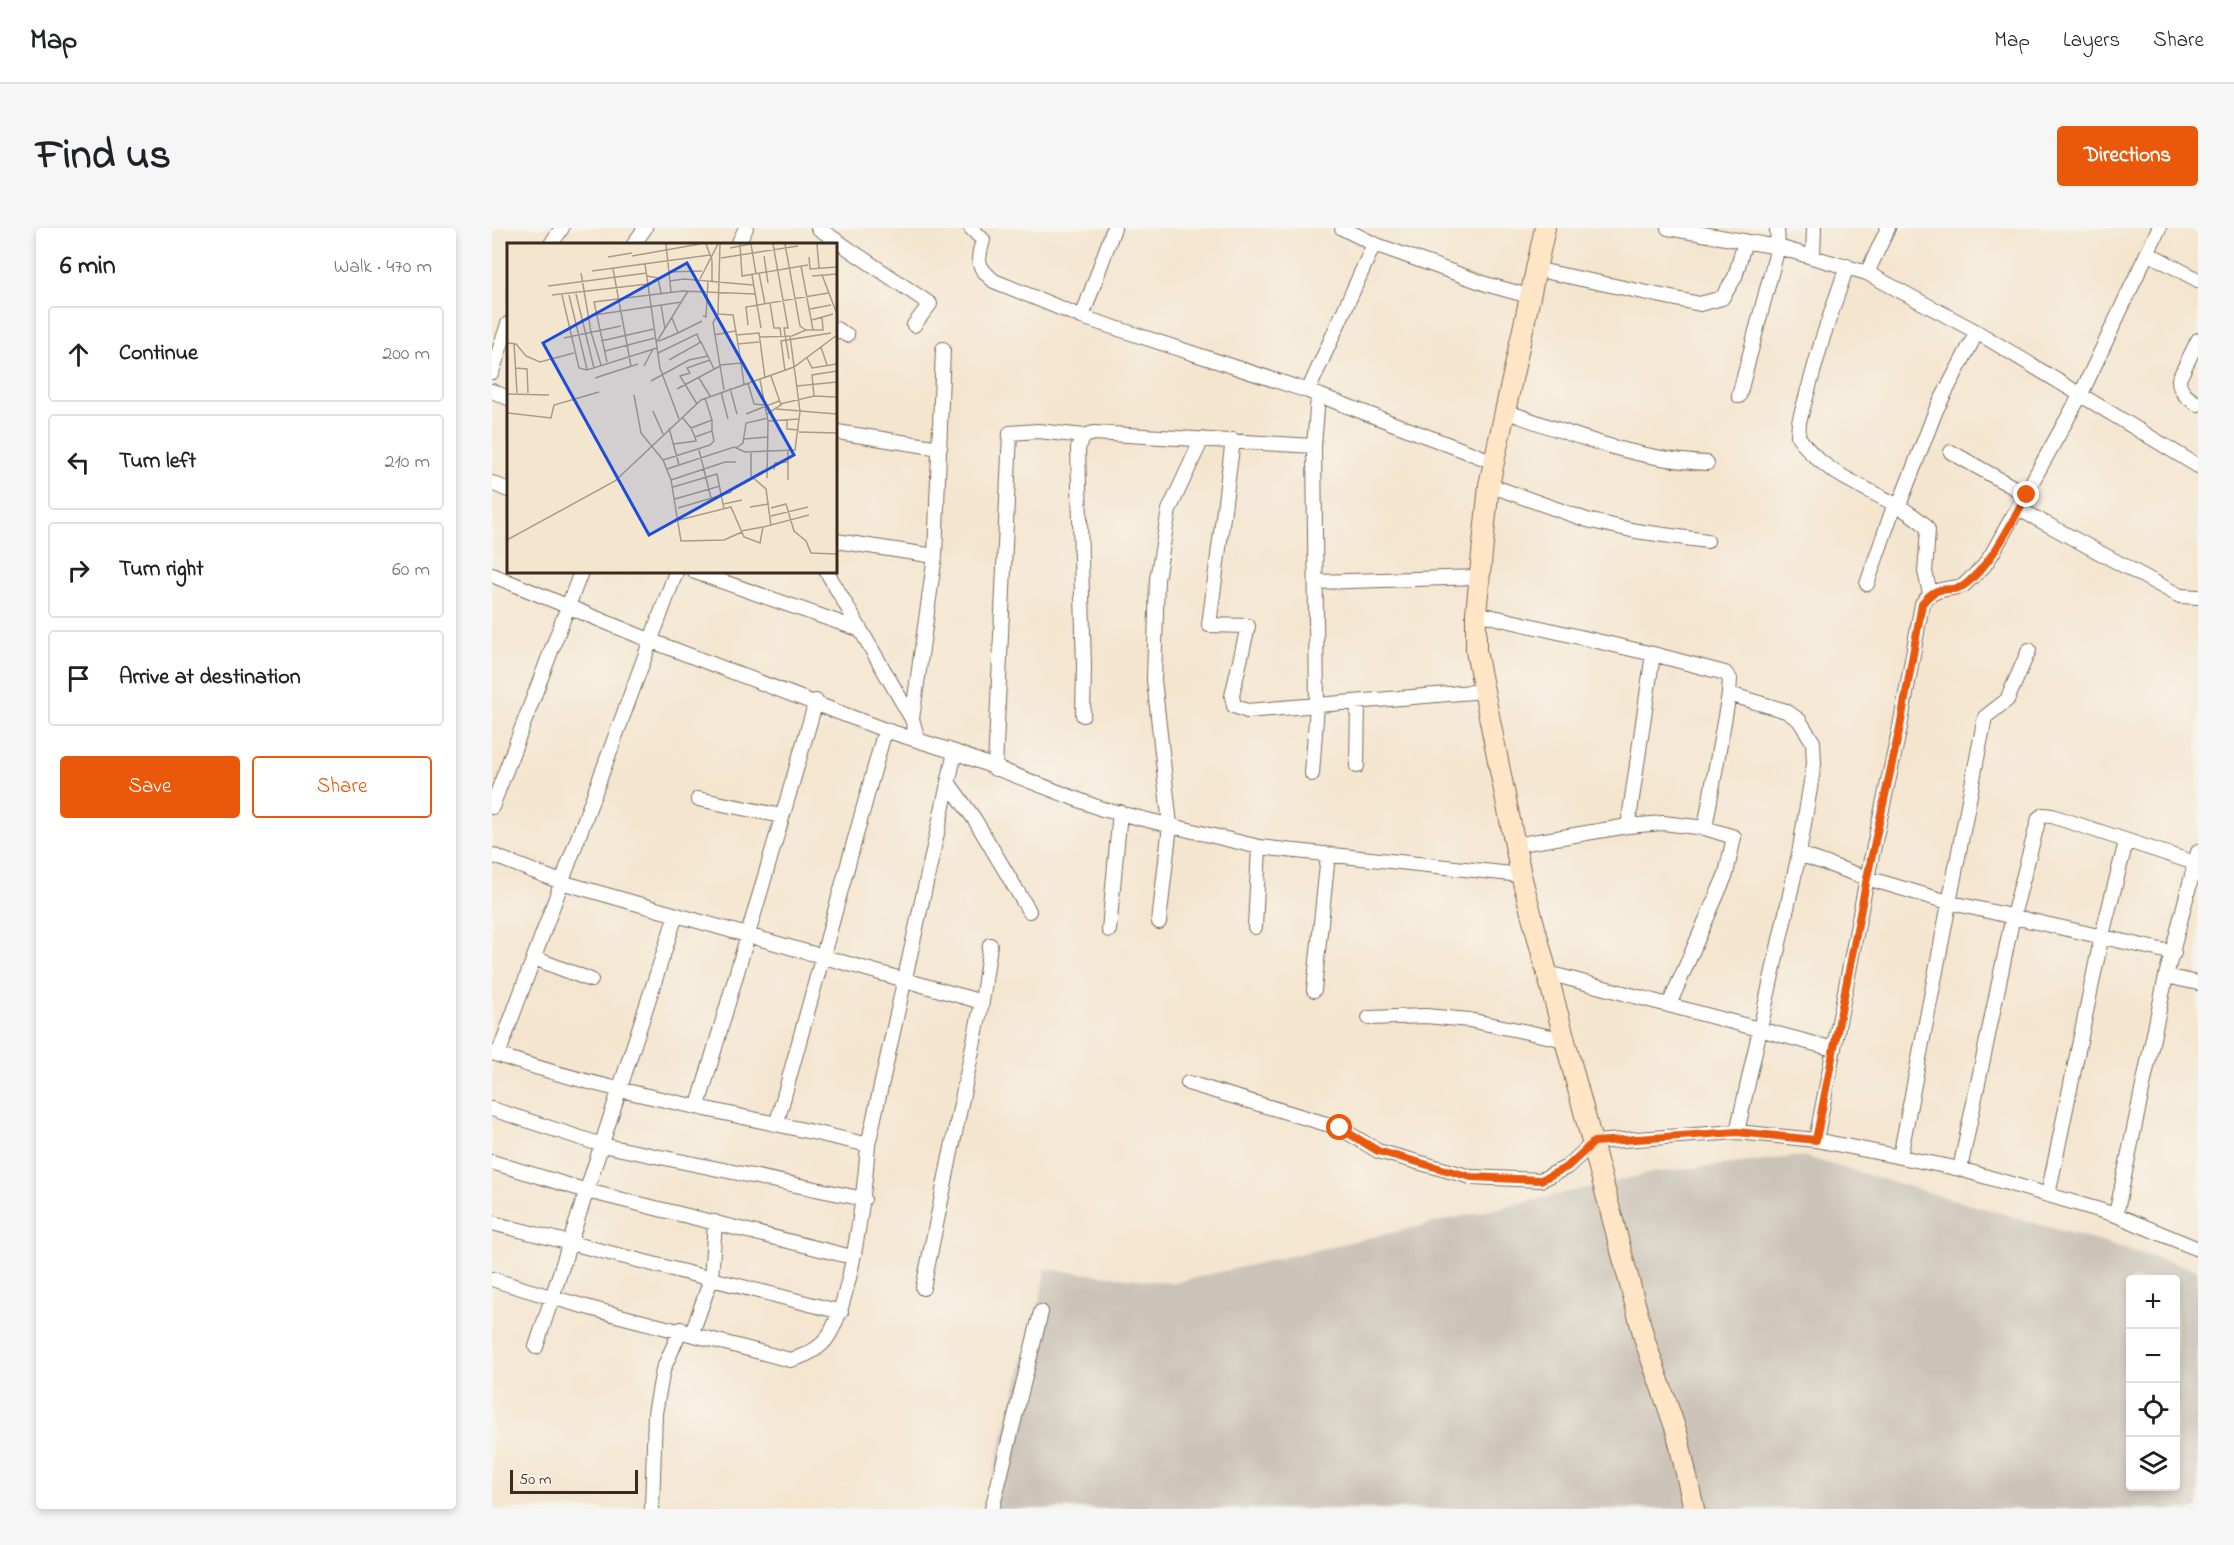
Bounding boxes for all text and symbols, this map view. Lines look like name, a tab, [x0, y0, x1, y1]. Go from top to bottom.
text: Map	[30, 21, 77, 62]
text: Map	[1994, 26, 2030, 56]
text: Layers	[2063, 26, 2120, 56]
text: Share	[2153, 26, 2204, 56]
text: Find us	[36, 126, 171, 187]
button: Directions	[2057, 126, 2198, 186]
inset map	[507, 243, 837, 573]
text: 6 min	[60, 248, 116, 286]
text: Walk · 470 m	[334, 253, 432, 282]
icon: ahead	[62, 338, 95, 371]
text: Continue	[119, 338, 198, 370]
text: 200 m	[382, 340, 430, 369]
icon: left	[62, 446, 95, 479]
text: Turn left	[119, 446, 196, 478]
text: 210 m	[385, 448, 430, 477]
route end	[2013, 481, 2039, 507]
icon: right	[62, 554, 95, 587]
text: Turn right	[119, 554, 204, 586]
text: 60 m	[392, 556, 430, 585]
icon: arrive	[62, 662, 95, 695]
text: Arrive at destination	[119, 662, 301, 694]
button: Save	[60, 756, 240, 818]
button: Share	[252, 756, 432, 818]
route start	[1326, 1114, 1352, 1140]
map controls	[2126, 1275, 2180, 1491]
button: +	[2126, 1275, 2180, 1329]
button: −	[2126, 1329, 2180, 1383]
button: locate	[2126, 1383, 2180, 1437]
button: layers	[2126, 1437, 2180, 1491]
scale bar	[510, 1467, 638, 1494]
text: 50 m	[519, 1468, 551, 1492]

